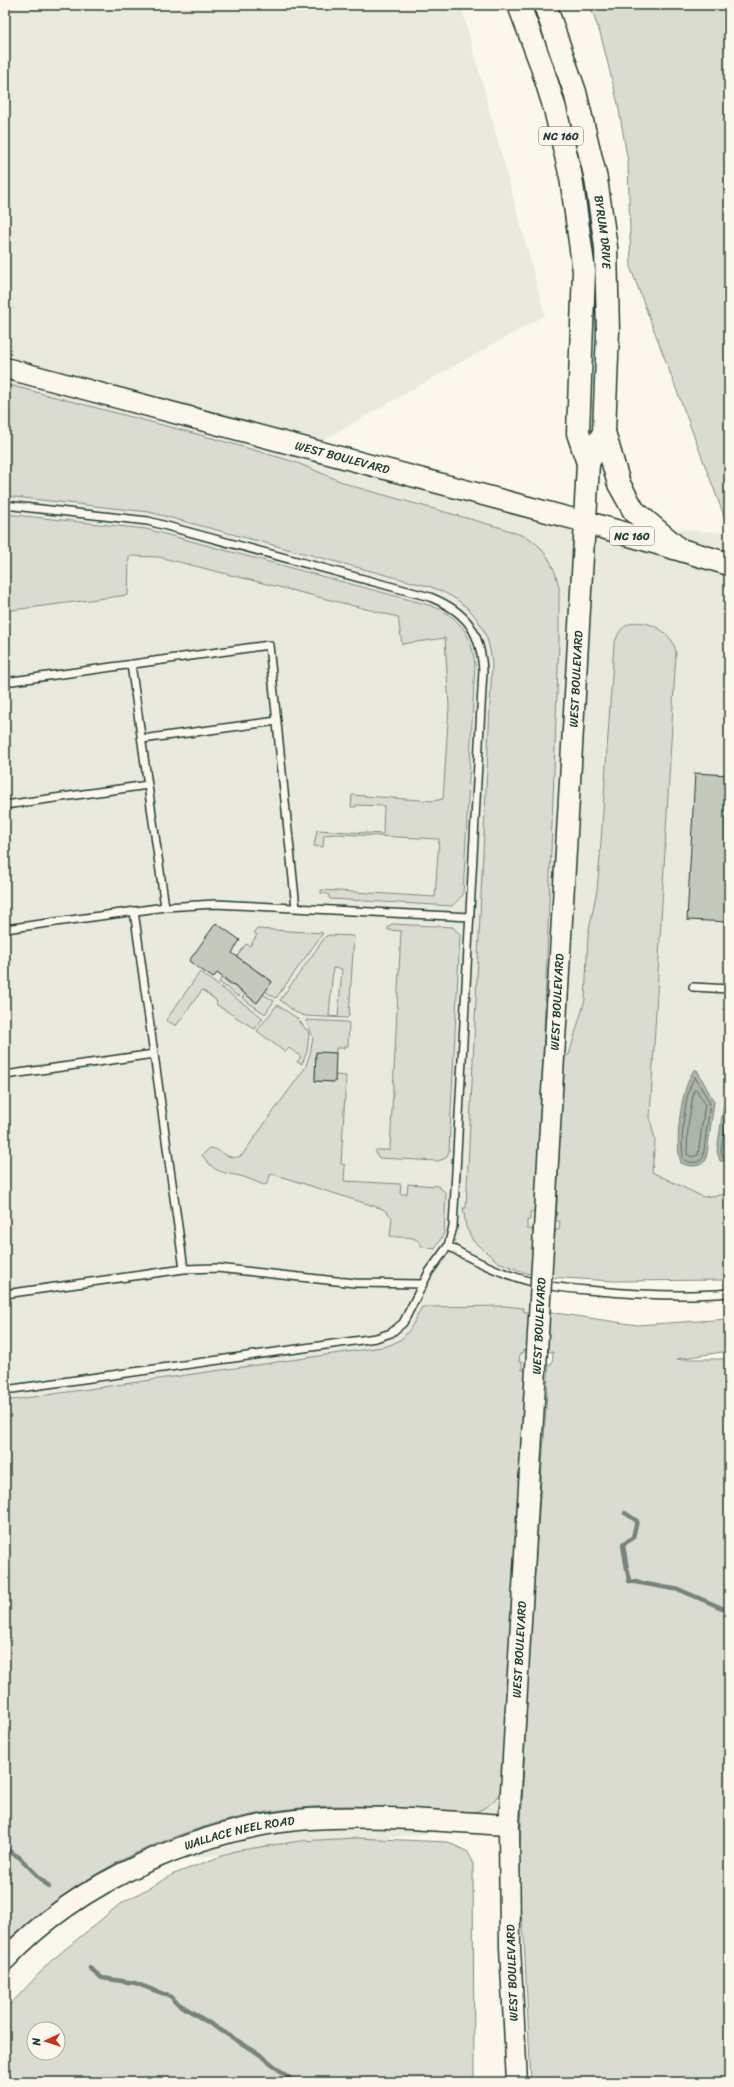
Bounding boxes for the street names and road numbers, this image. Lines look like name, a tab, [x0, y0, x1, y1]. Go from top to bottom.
road number: NC 160	[539, 127, 583, 145]
street label: BYRUM DRIVE	[588, 194, 618, 270]
street label: WEST BOULEVARD	[293, 434, 393, 481]
road number: NC 160	[610, 527, 654, 545]
street label: WEST BOULEVARD	[562, 629, 590, 728]
street label: WEST BOULEVARD	[543, 952, 571, 1051]
street label: WEST BOULEVARD	[525, 1276, 553, 1375]
street label: WEST BOULEVARD	[506, 1600, 533, 1699]
street label: WALLACE NEEL ROAD	[181, 1809, 296, 1857]
street label: WEST BOULEVARD	[499, 1923, 525, 2022]

